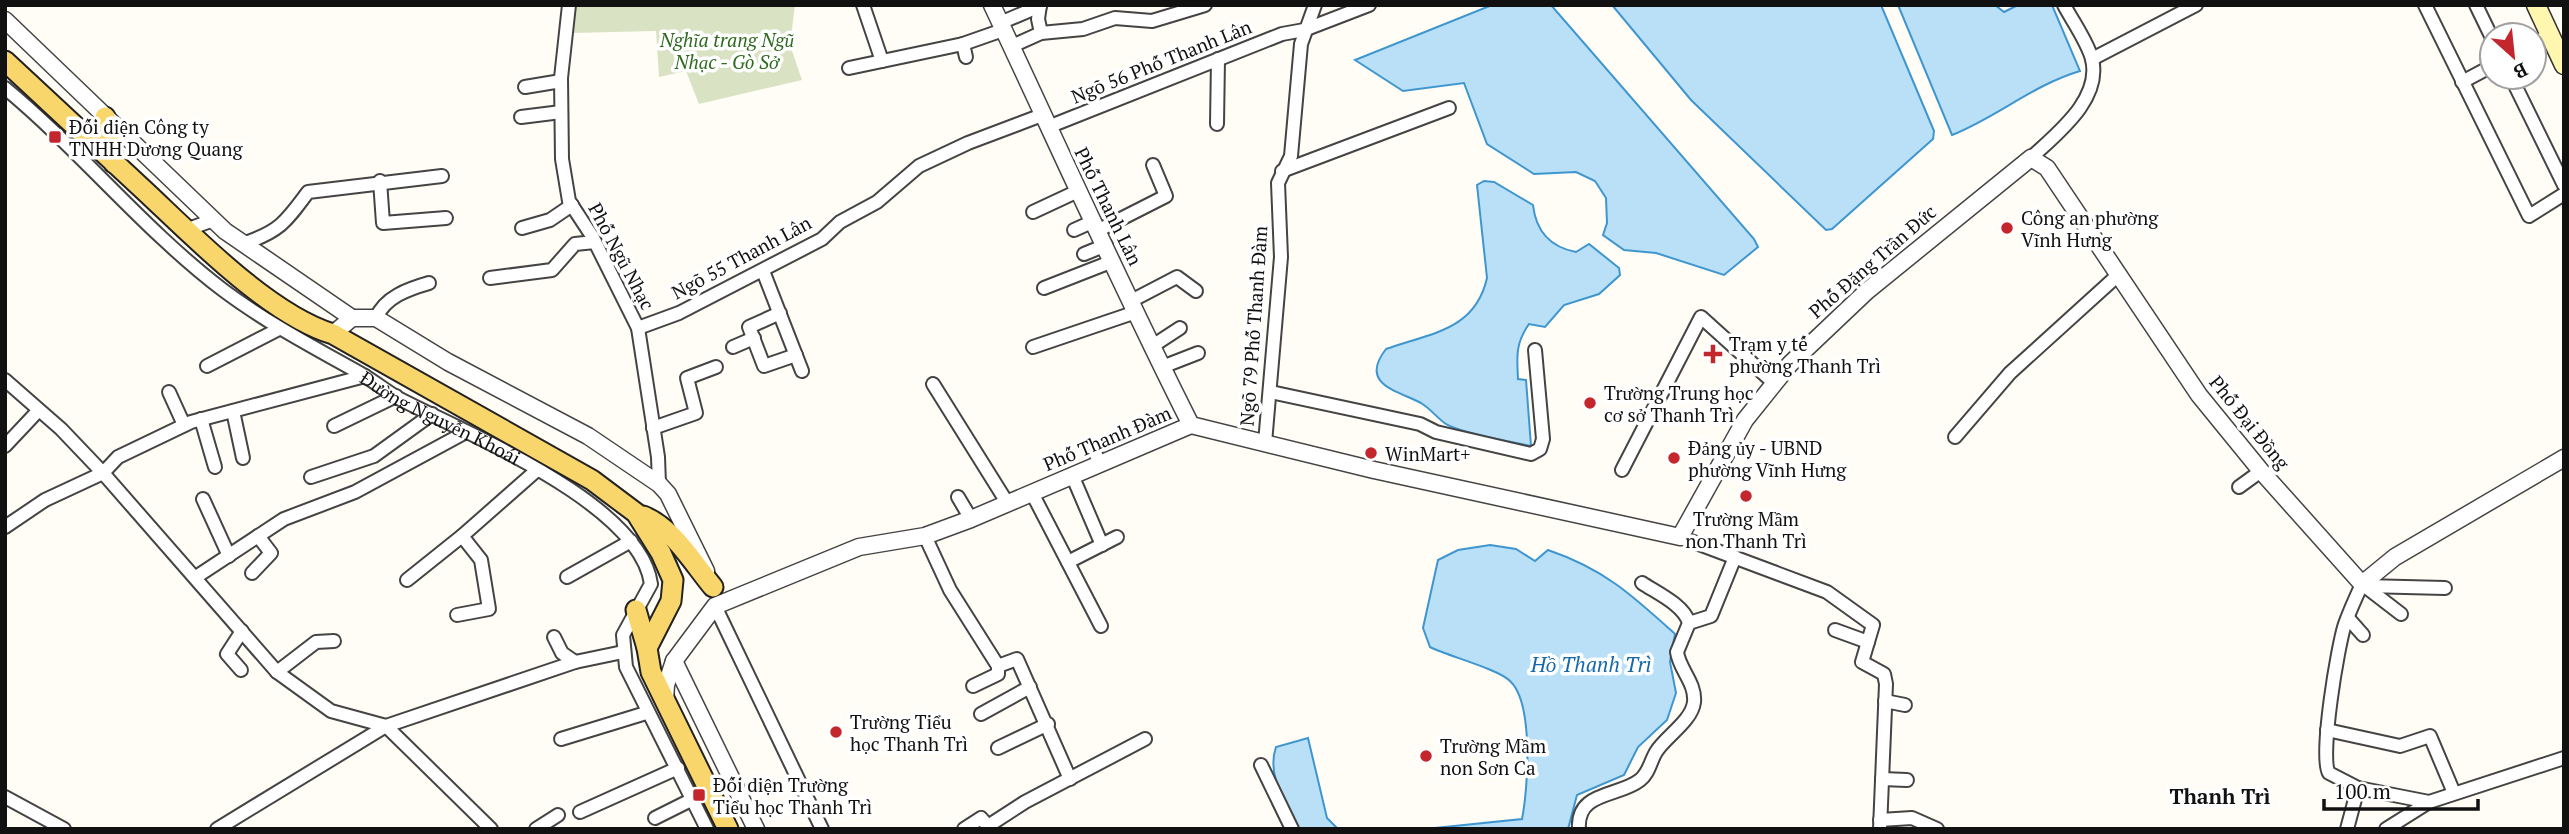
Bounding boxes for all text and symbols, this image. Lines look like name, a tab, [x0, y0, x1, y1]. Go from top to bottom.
street label: Ngõ 56 Phố Thanh Lân	[1067, 13, 1255, 109]
north arrow	[2478, 21, 2548, 91]
park label: Nghĩa trang Ngũ Nhạc - Gò Sở	[659, 27, 795, 74]
text: B	[2510, 58, 2532, 86]
place label: Đối diện Công ty TNHH Dương Quang	[69, 114, 243, 161]
marker: Đối diện Công ty TNHH Dương Quang	[47, 129, 63, 145]
street label: Phố Thanh Lân	[1070, 143, 1148, 269]
street label: Phố Ngũ Nhạc	[583, 198, 661, 314]
street label: Phố Đặng Trần Đức	[1803, 199, 1941, 323]
place label: Công an phường Vĩnh Hưng	[2021, 205, 2159, 252]
street label: Ngõ 55 Thanh Lân	[667, 210, 815, 304]
marker: Công an phường Vĩnh Hưng	[1999, 220, 2015, 236]
street label: Ngõ 79 Phố Thanh Đàm	[1234, 225, 1273, 427]
place label: Trạm y tế phường Thanh Trì	[1729, 331, 1881, 378]
marker: Trạm y tế phường Thanh Trì	[1703, 344, 1723, 364]
street label: Đường Nguyễn Khoái	[356, 364, 525, 470]
street label: Phố Đại Đồng	[2204, 370, 2296, 475]
place label: Trường Trung học cơ sở Thanh Trì	[1604, 380, 1754, 427]
marker: Trường Trung học cơ sở Thanh Trì	[1582, 395, 1598, 411]
street label: Phố Thanh Đàm	[1039, 400, 1175, 476]
place label: Đảng ủy - UBND phường Vĩnh Hưng	[1688, 435, 1847, 482]
place label: WinMart+	[1385, 441, 1470, 466]
marker: WinMart+	[1363, 445, 1379, 461]
marker: Đảng ủy - UBND phường Vĩnh Hưng	[1666, 450, 1682, 466]
marker: Trường Mầm non Thanh Trì	[1738, 488, 1754, 504]
place label: Trường Mầm non Thanh Trì	[1685, 506, 1807, 553]
water label: Hồ Thanh Trì	[1530, 650, 1651, 678]
place label: Trường Tiểu học Thanh Trì	[850, 709, 968, 756]
marker: Trường Tiểu học Thanh Trì	[828, 724, 844, 740]
place label: Trường Mầm non Sơn Ca	[1440, 733, 1547, 780]
marker: Trường Mầm non Sơn Ca	[1418, 748, 1434, 764]
scale bar	[2324, 768, 2478, 812]
place label: Đối diện Trường Tiểu học Thanh Trì	[713, 772, 872, 819]
text: 100 m	[2334, 777, 2391, 805]
district label: Thanh Trì	[2169, 782, 2271, 810]
marker: Đối diện Trường Tiểu học Thanh Trì	[691, 787, 707, 803]

